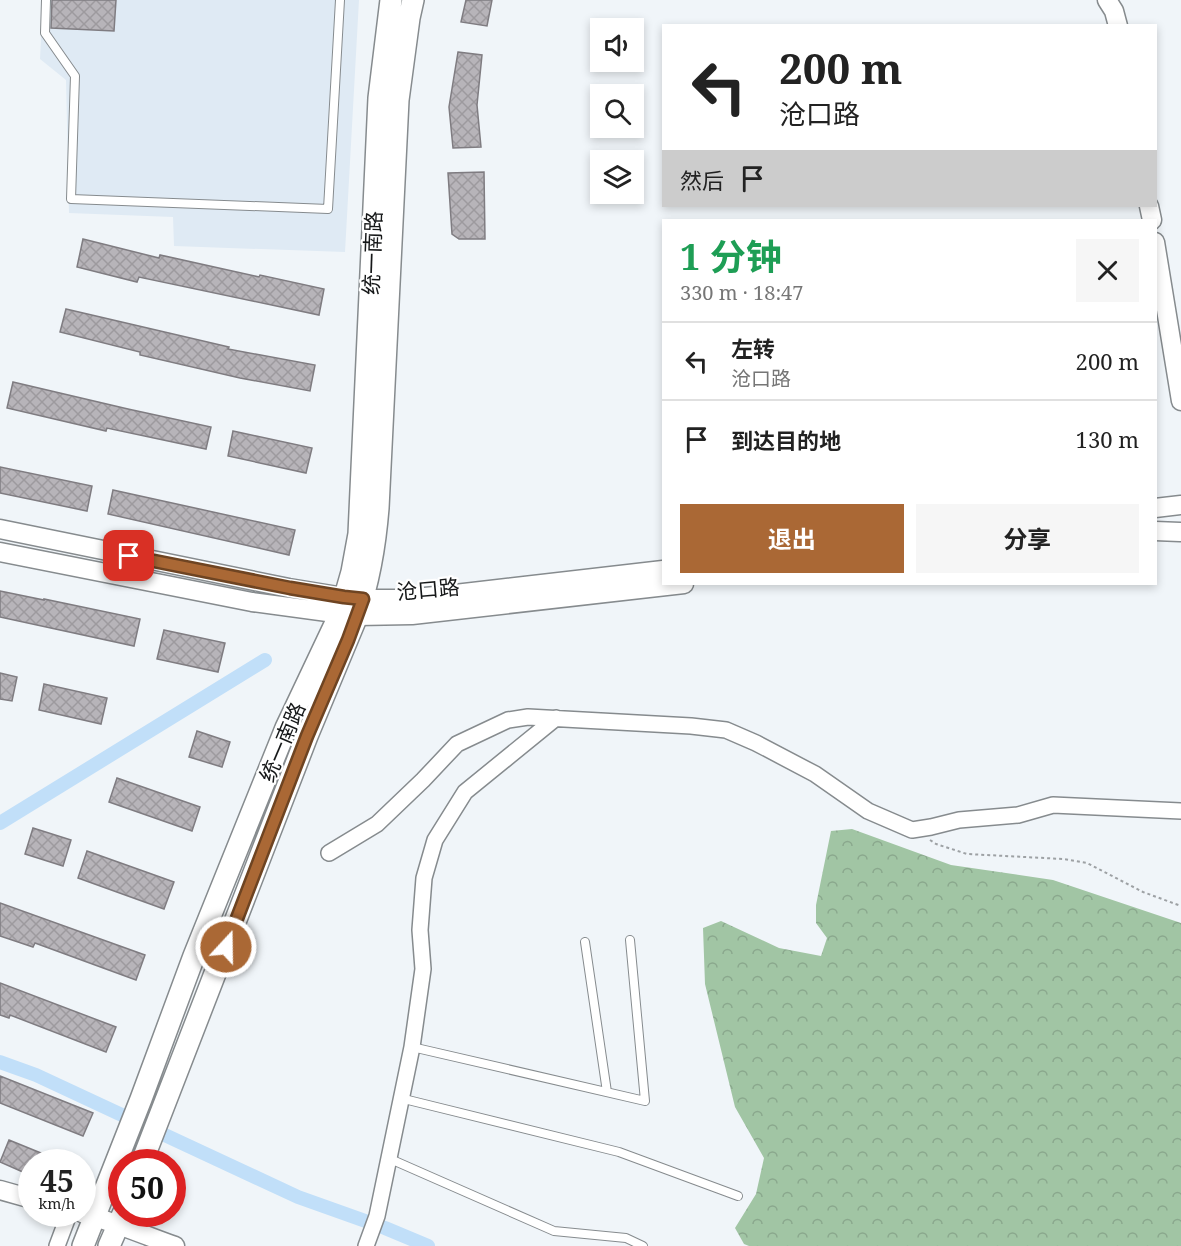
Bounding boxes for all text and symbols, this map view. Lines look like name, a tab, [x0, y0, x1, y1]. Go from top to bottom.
map controls	[590, 18, 644, 204]
button: sound	[590, 18, 644, 72]
text: 200 m	[779, 39, 903, 96]
icon: left	[680, 48, 758, 126]
button: search	[590, 84, 644, 138]
text: 沧口路	[779, 95, 860, 132]
button: layers	[590, 150, 644, 204]
icon: arrive	[736, 162, 769, 195]
text: 然后	[680, 165, 724, 195]
street label: 统一南路	[357, 211, 387, 295]
text: 1 分钟	[680, 232, 782, 281]
button: close	[1076, 239, 1139, 302]
text: 330 m · 18:47	[680, 279, 803, 306]
text: 左转	[731, 333, 775, 363]
icon: left	[680, 345, 713, 378]
text: 200 m	[1076, 346, 1139, 376]
text: 沧口路	[731, 365, 791, 392]
icon: arrive	[680, 423, 713, 456]
text: 130 m	[1076, 424, 1139, 454]
text: 到达目的地	[731, 425, 841, 455]
button: 退出	[680, 504, 904, 573]
button: 分享	[916, 504, 1139, 573]
pin	[103, 530, 154, 581]
icon: arrive	[112, 539, 145, 572]
street label: 沧口路	[395, 572, 461, 606]
street label: 统一南路	[253, 698, 311, 786]
position arrow	[194, 915, 258, 979]
speed limit sign: 50	[108, 1149, 186, 1227]
text: 45	[40, 1160, 74, 1201]
text: km/h	[39, 1193, 75, 1213]

